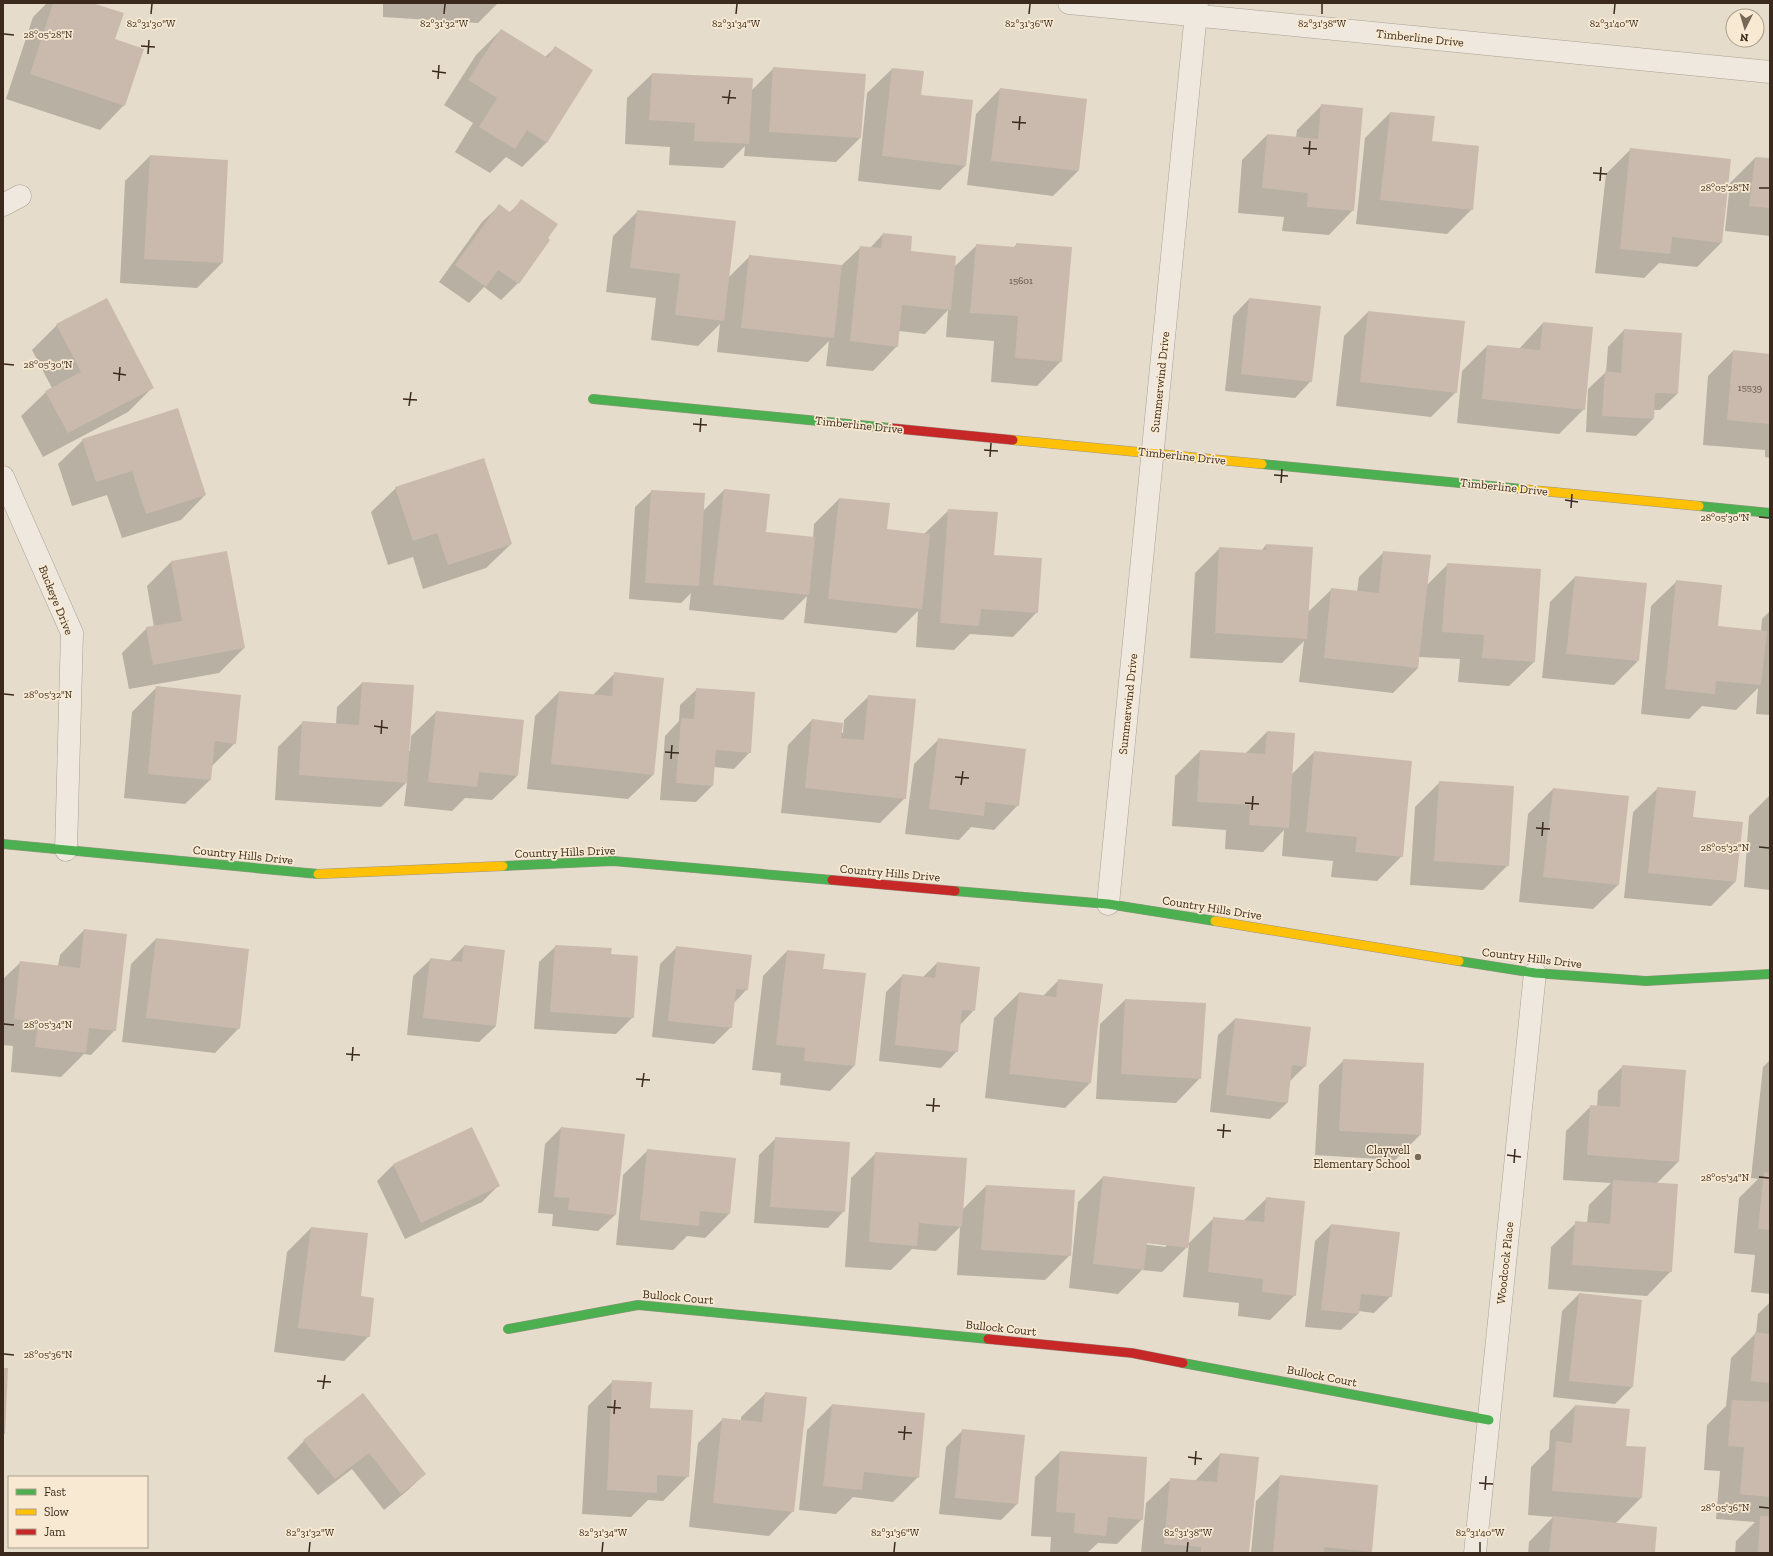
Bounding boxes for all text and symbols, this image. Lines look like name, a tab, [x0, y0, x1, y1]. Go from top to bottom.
north arrow	[1725, 8, 1765, 48]
text: 82°31'30"W	[127, 18, 176, 30]
text: 82°31'32"W	[420, 18, 469, 30]
text: 82°31'34"W	[712, 18, 761, 30]
text: 82°31'36"W	[1005, 18, 1054, 30]
text: 82°31'38"W	[1298, 18, 1347, 30]
text: 82°31'40"W	[1590, 18, 1639, 30]
street label: Timberline Drive	[1375, 26, 1465, 50]
text: 28°05'28"N	[24, 29, 73, 41]
text: N	[1739, 31, 1749, 44]
text: 28°05'28"N	[1701, 182, 1750, 194]
house number: 15601	[1009, 275, 1033, 287]
street label: Summerwind Drive	[1148, 330, 1172, 433]
text: 28°05'30"N	[23, 359, 73, 371]
house number: 15539	[1738, 382, 1762, 394]
street label: Timberline Drive	[814, 413, 904, 437]
street label: Timberline Drive	[1137, 444, 1227, 468]
street label: Timberline Drive	[1459, 475, 1549, 499]
text: 28°05'30"N	[1700, 512, 1750, 524]
street label: Buckeye Drive	[36, 563, 76, 637]
street label: Summerwind Drive	[1116, 652, 1140, 755]
text: 28°05'32"N	[24, 689, 73, 701]
text: 28°05'32"N	[1701, 842, 1750, 854]
street label: Country Hills Drive	[192, 843, 294, 867]
street label: Country Hills Drive	[514, 843, 616, 861]
street label: Country Hills Drive	[839, 862, 941, 884]
street label: Country Hills Drive	[1161, 893, 1263, 923]
street label: Country Hills Drive	[1481, 945, 1583, 971]
text: 28°05'34"N	[24, 1019, 73, 1031]
place label: Claywell Elementary School	[1313, 1143, 1410, 1171]
marker: Claywell Elementary School	[1413, 1152, 1423, 1162]
text: 28°05'34"N	[1701, 1172, 1750, 1184]
street label: Woodcock Place	[1494, 1221, 1516, 1305]
street label: Bullock Court	[642, 1287, 715, 1307]
street label: Bullock Court	[965, 1317, 1038, 1339]
text: 28°05'36"N	[24, 1349, 73, 1361]
street label: Bullock Court	[1286, 1362, 1359, 1390]
legend	[8, 1476, 148, 1548]
text: Fast	[44, 1485, 67, 1499]
text: 28°05'36"N	[1701, 1502, 1750, 1514]
text: Slow	[44, 1505, 70, 1519]
text: Jam	[44, 1525, 66, 1539]
text: 82°31'32"W	[286, 1527, 335, 1539]
text: 82°31'34"W	[579, 1527, 628, 1539]
text: 82°31'36"W	[871, 1527, 920, 1539]
text: 82°31'38"W	[1164, 1527, 1213, 1539]
text: 82°31'40"W	[1456, 1527, 1505, 1539]

